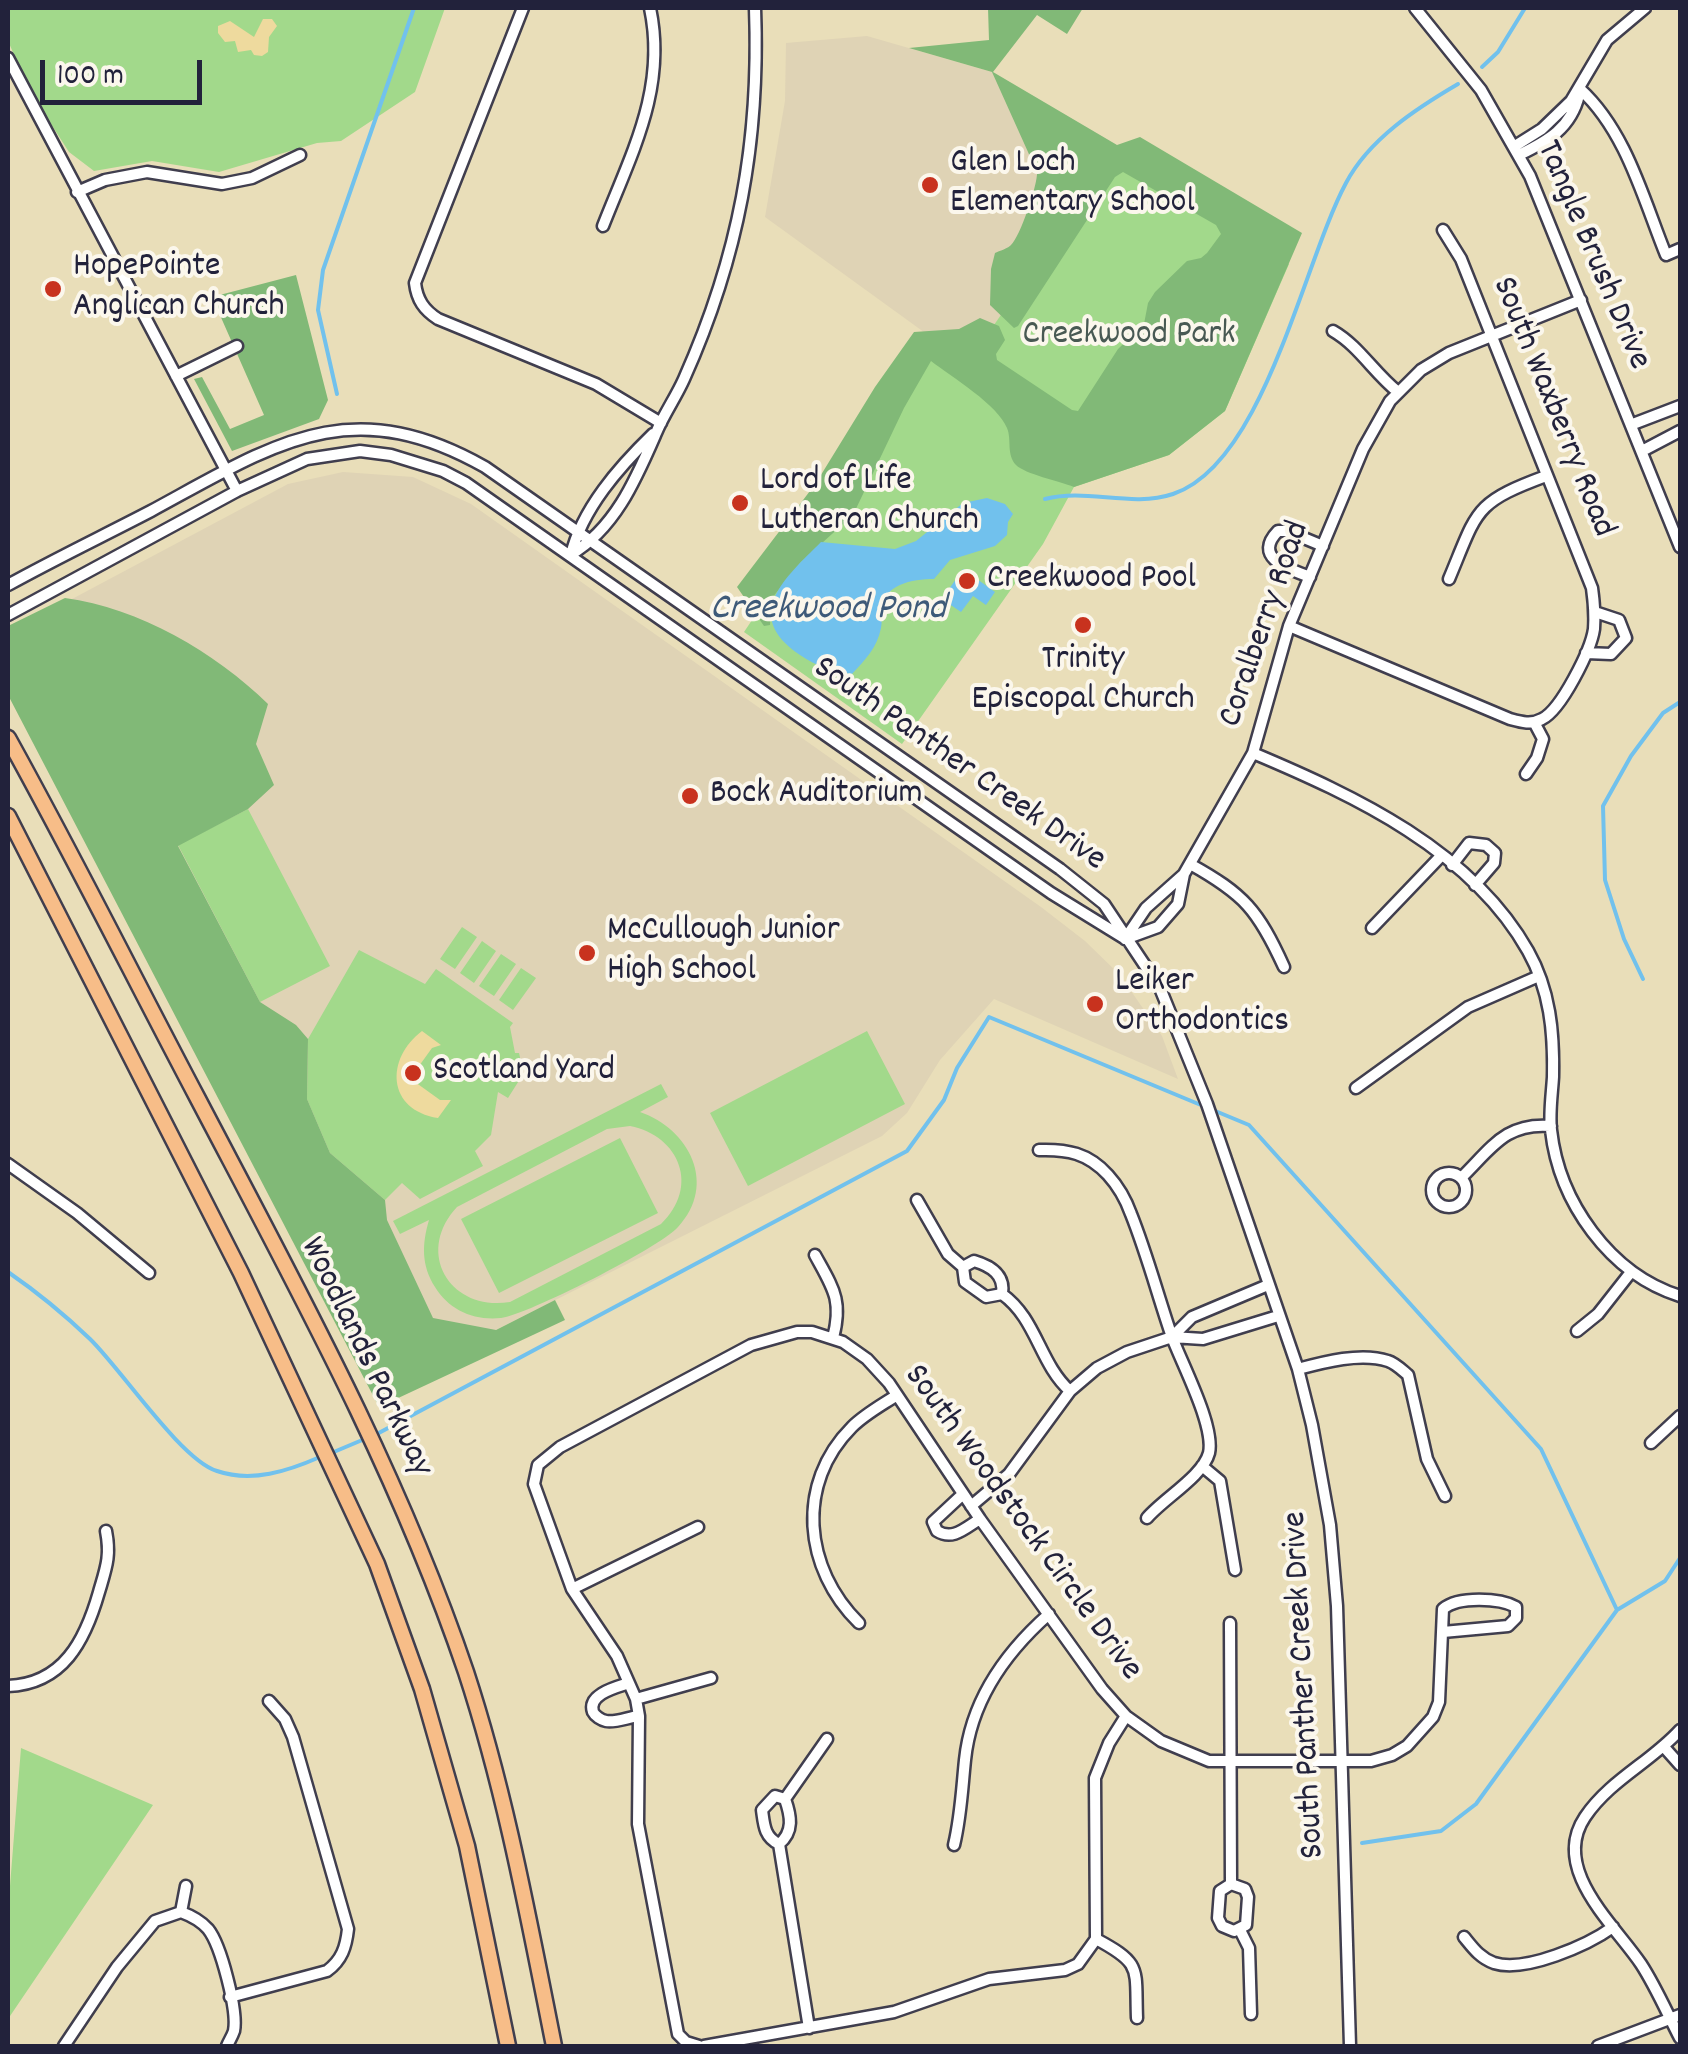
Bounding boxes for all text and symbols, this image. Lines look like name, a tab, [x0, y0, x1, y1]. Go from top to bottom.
scale bar	[45, 40, 208, 102]
text: 100 m	[57, 56, 124, 99]
street label: Tangle Brush Drive	[1524, 135, 1658, 377]
place label: Glen Loch Elementary School	[950, 144, 1195, 226]
marker: Glen Loch Elementary School	[919, 174, 941, 196]
place label: HopePointe Anglican Church	[73, 248, 285, 330]
street label: South Waxberry Road	[1480, 272, 1622, 544]
marker: HopePointe Anglican Church	[42, 278, 64, 300]
park label: Creekwood Park	[1022, 316, 1236, 358]
place label: Lord of Life Lutheran Church	[760, 462, 979, 544]
marker: Lord of Life Lutheran Church	[729, 492, 751, 514]
street label: Coralberry Road	[1212, 517, 1322, 733]
place label: Creekwood Pool	[987, 560, 1196, 602]
marker: Creekwood Pool	[956, 570, 978, 592]
water label: Creekwood Pond	[710, 589, 946, 635]
marker: Trinity Episcopal Church	[1072, 614, 1094, 636]
place label: Trinity Episcopal Church	[971, 641, 1195, 723]
street label: South Panther Creek Drive	[804, 649, 1112, 883]
place label: Bock Auditorium	[710, 775, 923, 817]
marker: Bock Auditorium	[679, 785, 701, 807]
place label: McCullough Junior High School	[607, 912, 840, 994]
marker: McCullough Junior High School	[576, 942, 598, 964]
place label: Leiker Orthodontics	[1115, 963, 1289, 1045]
marker: Leiker Orthodontics	[1084, 993, 1106, 1015]
place label: Scotland Yard	[433, 1052, 615, 1094]
marker: Scotland Yard	[402, 1062, 424, 1084]
street label: Woodlands Parkway	[288, 1232, 440, 1484]
street label: South Woodstock Circle Drive	[892, 1358, 1150, 1690]
street label: South Panther Creek Drive	[1277, 1510, 1337, 1860]

